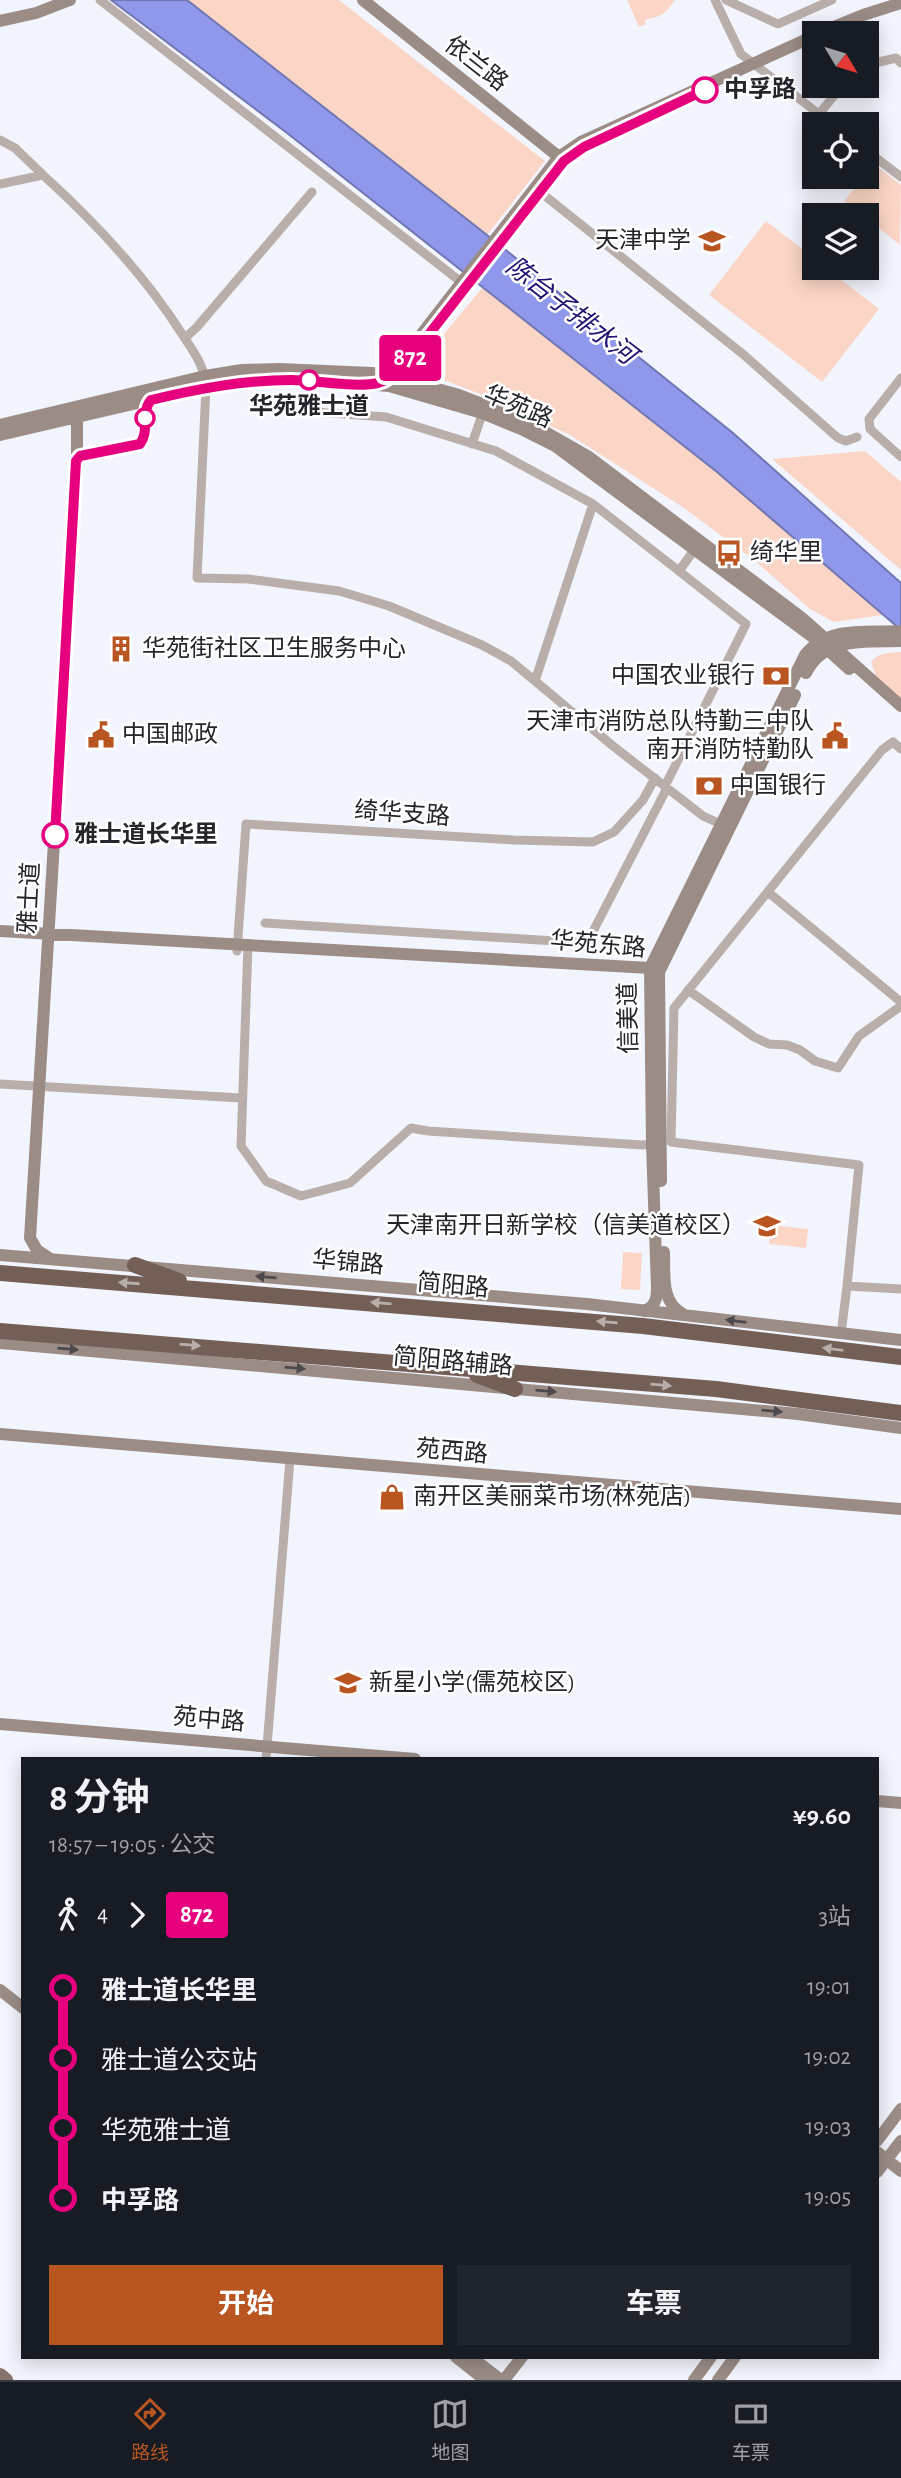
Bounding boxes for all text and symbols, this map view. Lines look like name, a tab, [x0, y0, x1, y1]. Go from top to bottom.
north arrow	[802, 21, 878, 98]
map controls	[802, 21, 879, 280]
street label: 依兰路	[440, 31, 513, 96]
place label: 中孚路	[724, 76, 796, 102]
marker: 中孚路	[692, 77, 718, 103]
button: locate	[802, 112, 879, 189]
button: layers	[802, 203, 879, 280]
school or university icon: 天津中学	[697, 226, 727, 256]
place label: 天津中学	[595, 227, 691, 253]
water label: 陈台子排水河	[502, 251, 646, 372]
line badge: 872	[370, 335, 450, 381]
text: 872	[393, 346, 427, 370]
marker: 华苑雅士道	[299, 370, 319, 390]
street label: 华苑路	[480, 380, 557, 432]
place label: 华苑雅士道	[249, 393, 369, 419]
unlabelled marker	[135, 408, 155, 428]
bus stop icon: 绮华里	[714, 538, 744, 568]
place label: 绮华里	[750, 539, 822, 565]
building icon: 华苑街社区卫生服务中心	[106, 634, 136, 664]
place label: 华苑街社区卫生服务中心	[142, 635, 406, 661]
bank icon: 中国农业银行	[761, 661, 791, 691]
place label: 中国农业银行	[611, 662, 755, 688]
place label: 天津市消防总队特勤三中队 南开消防特勤队	[526, 708, 814, 762]
public building icon: 中国邮政	[86, 720, 116, 750]
place label: 中国邮政	[122, 721, 218, 747]
public building icon: 天津市消防总队特勤三中队 南开消防特勤队	[820, 721, 850, 751]
bank icon: 中国银行	[694, 771, 724, 801]
place label: 中国银行	[730, 772, 826, 798]
street label: 绮华支路	[353, 797, 451, 829]
place label: 雅士道长华里	[74, 821, 218, 847]
marker: 雅士道长华里	[42, 822, 68, 848]
street label: 雅士道	[14, 861, 44, 935]
street label: 华苑东路	[549, 927, 647, 961]
street label: 信美道	[614, 982, 642, 1054]
school or university icon: 天津南开日新学校（信美道校区）	[752, 1211, 782, 1241]
place label: 天津南开日新学校（信美道校区）	[386, 1212, 746, 1238]
street label: 华锦路	[311, 1246, 385, 1278]
street label: 简阳路	[416, 1269, 490, 1301]
one-way arrow	[254, 1271, 276, 1282]
one-way arrow	[118, 1277, 140, 1288]
one-way arrow	[369, 1297, 391, 1308]
one-way arrow	[596, 1316, 618, 1327]
one-way arrow	[725, 1316, 747, 1327]
one-way arrow	[179, 1340, 201, 1351]
street label: 简阳路辅路	[392, 1343, 514, 1379]
one-way arrow	[822, 1343, 844, 1354]
one-way arrow	[57, 1344, 79, 1355]
one-way arrow	[284, 1363, 306, 1374]
one-way arrow	[650, 1380, 672, 1391]
one-way arrow	[535, 1386, 557, 1397]
one-way arrow	[761, 1406, 783, 1417]
street label: 苑西路	[415, 1435, 489, 1467]
shop icon: 南开区美丽菜市场(林苑店)	[377, 1482, 407, 1512]
place label: 南开区美丽菜市场(林苑店)	[413, 1483, 691, 1509]
school or university icon: 新星小学(儒苑校区)	[333, 1668, 363, 1698]
place label: 新星小学(儒苑校区)	[369, 1669, 575, 1695]
street label: 苑中路	[172, 1703, 246, 1735]
text: 8 分钟	[49, 1780, 149, 1818]
text: ¥9.60	[793, 1803, 851, 1829]
text: 18:57 – 19:05 · 公交	[49, 1834, 215, 1857]
icon: walk	[49, 1896, 87, 1934]
icon: forward	[118, 1896, 156, 1934]
text: 4	[97, 1903, 108, 1926]
text: 872	[180, 1903, 214, 1927]
text: 3站	[819, 1906, 851, 1929]
text: 19:01	[807, 1976, 851, 1999]
text: 雅士道长华里	[101, 1978, 257, 2004]
text: 19:02	[804, 2046, 851, 2069]
text: 雅士道公交站	[101, 2048, 257, 2074]
text: 19:03	[805, 2116, 851, 2139]
text: 华苑雅士道	[101, 2118, 231, 2144]
text: 19:05	[805, 2186, 851, 2209]
text: 中孚路	[101, 2188, 179, 2214]
button: 开始	[49, 2265, 443, 2345]
button: 车票	[457, 2265, 851, 2345]
tab: 路线	[131, 2395, 169, 2465]
tab: 地图	[431, 2395, 470, 2465]
tab: 车票	[732, 2395, 770, 2465]

